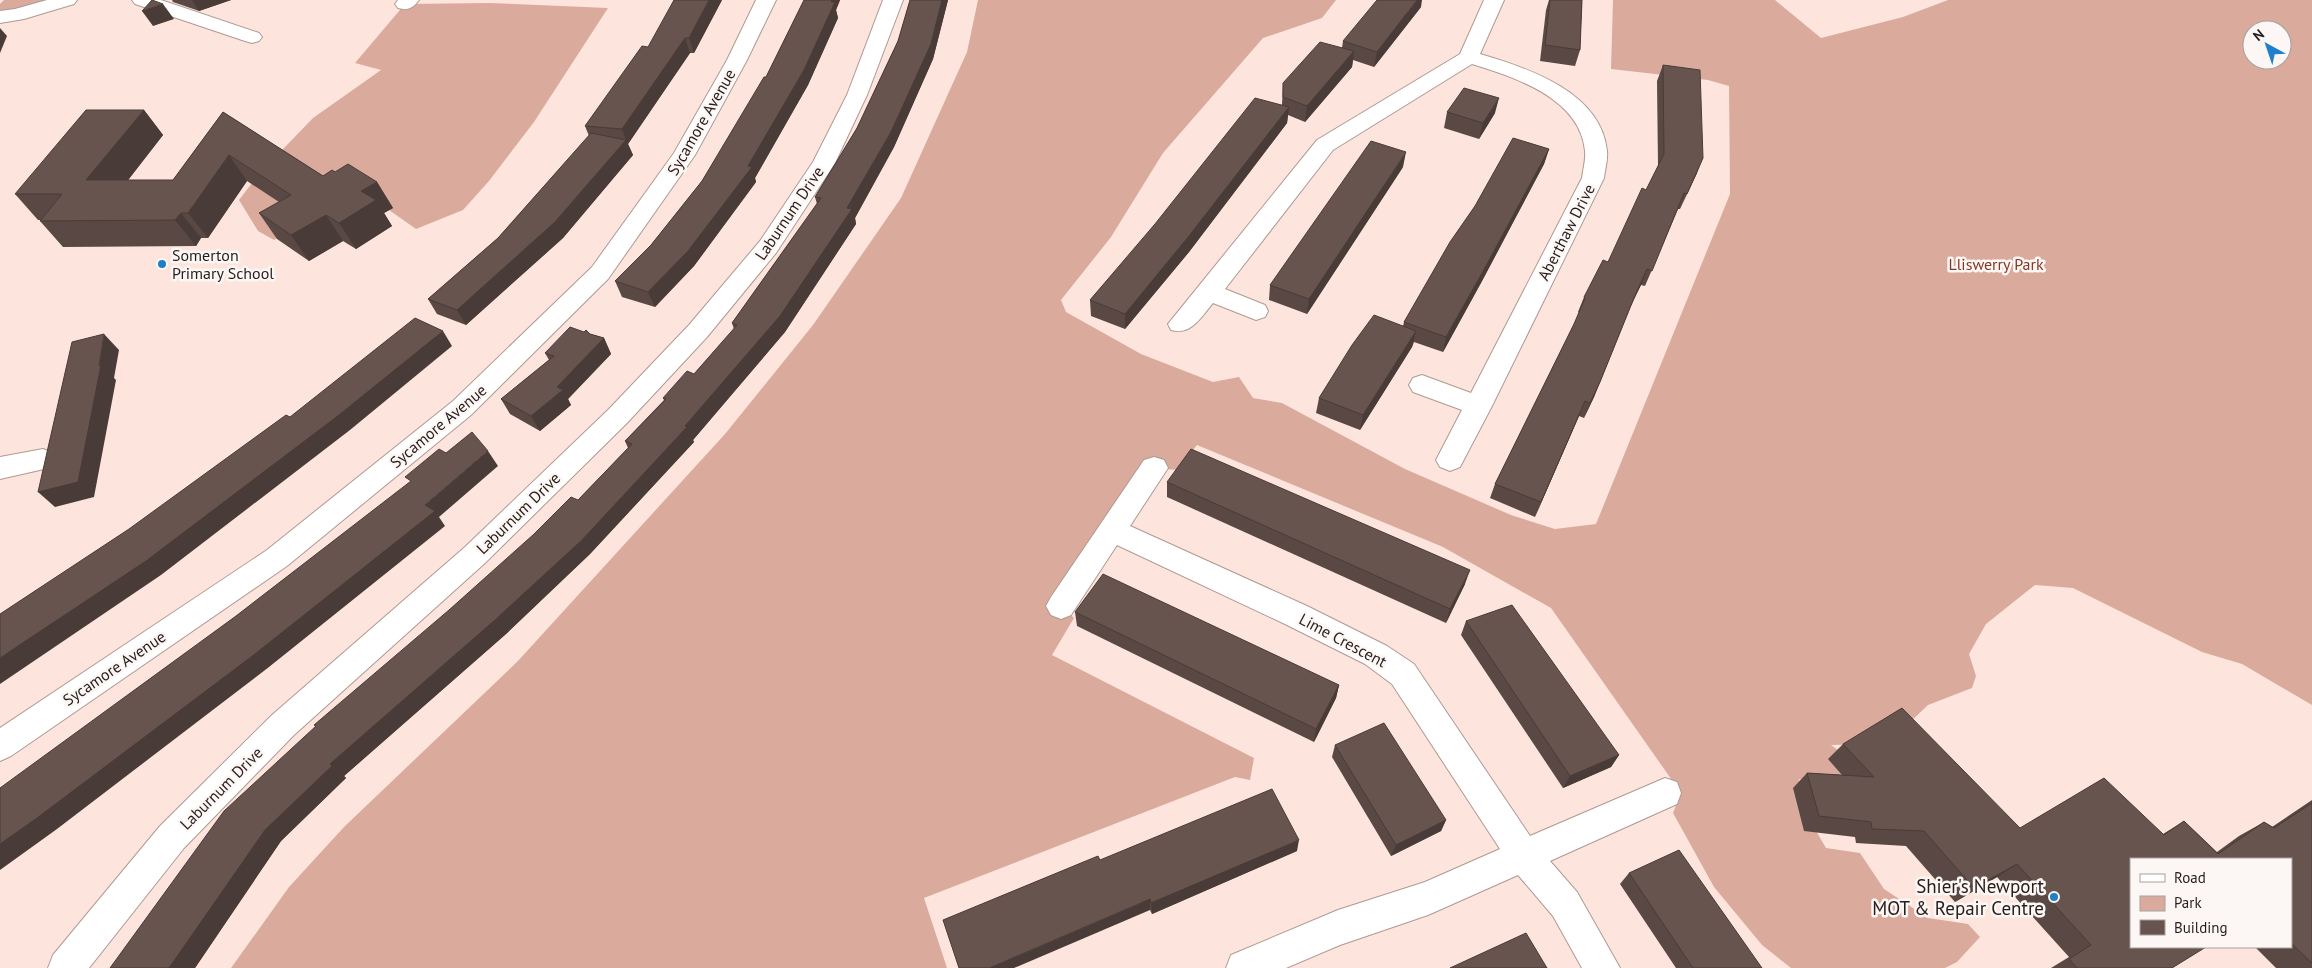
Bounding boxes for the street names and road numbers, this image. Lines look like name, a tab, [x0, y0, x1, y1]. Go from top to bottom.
street label: Sycamore Avenue	[662, 65, 740, 179]
street label: Laburnum Drive	[750, 162, 828, 264]
street label: Aberthaw Drive	[1533, 180, 1599, 284]
street label: Sycamore Avenue	[386, 380, 490, 472]
street label: Laburnum Drive	[472, 468, 564, 558]
street label: Lime Crescent	[1296, 609, 1391, 672]
street label: Sycamore Avenue	[59, 626, 169, 710]
street label: Laburnum Drive	[175, 742, 267, 834]

